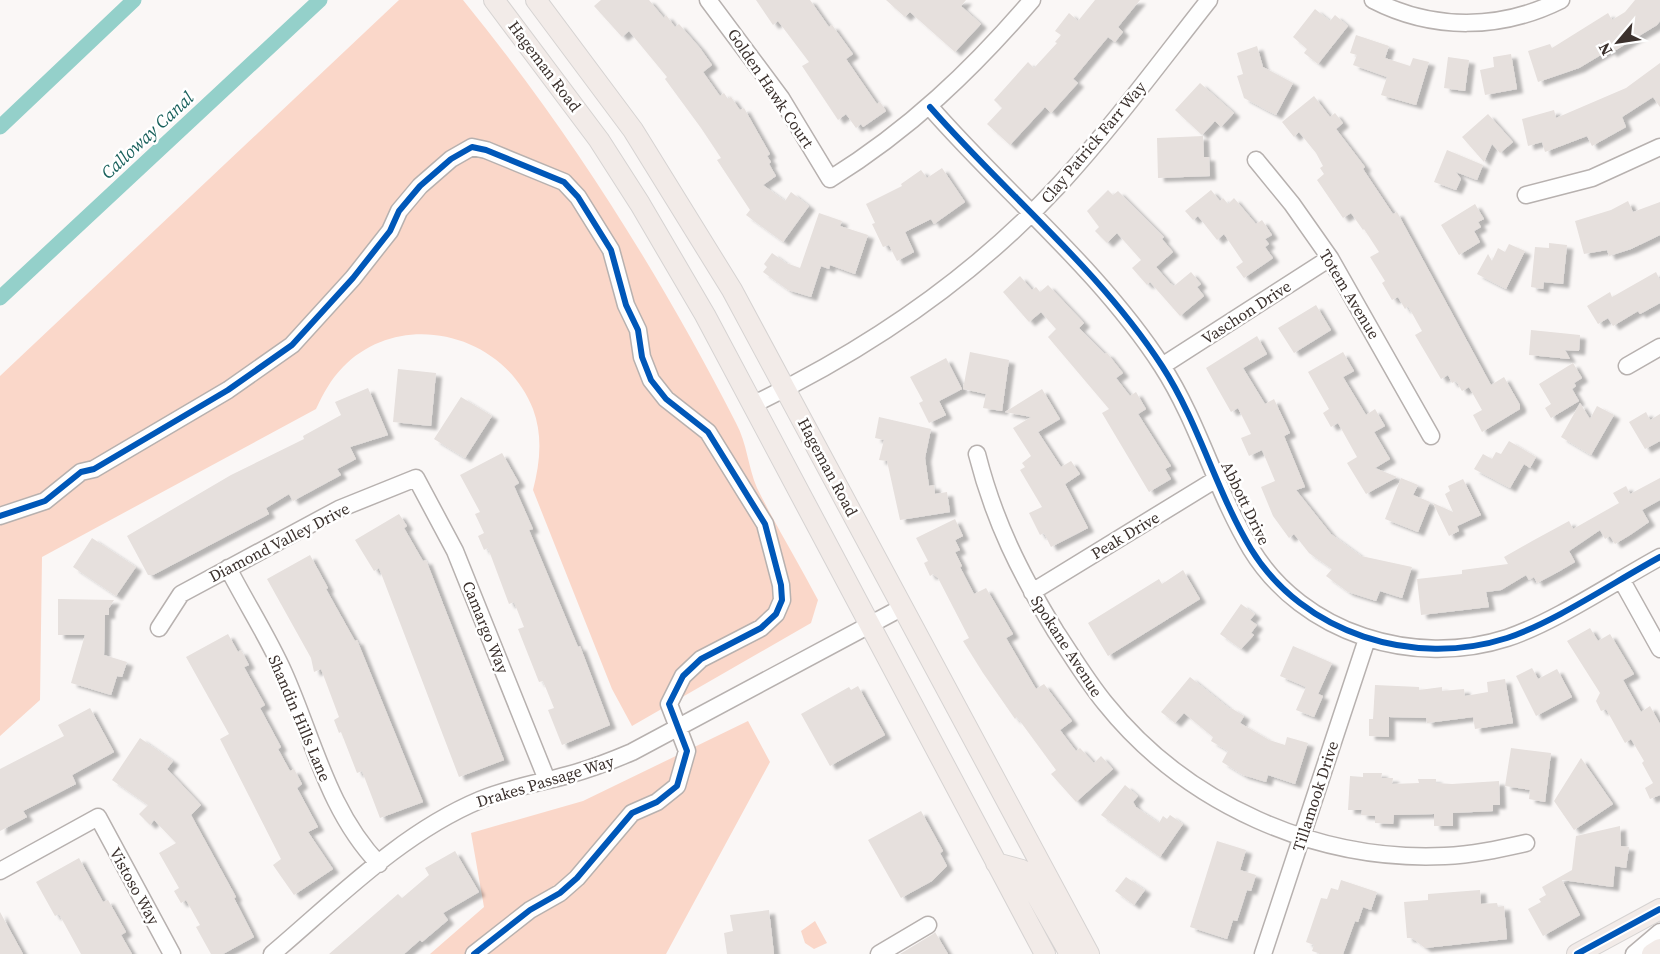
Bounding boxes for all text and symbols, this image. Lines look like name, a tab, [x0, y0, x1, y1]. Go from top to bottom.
north arrow	[1588, 12, 1648, 72]
street label: Hageman Road	[503, 16, 587, 116]
street label: Golden Hawk Court	[723, 24, 820, 153]
text: N	[1592, 39, 1617, 60]
street label: Clay Patrick Farr Way	[1035, 76, 1151, 208]
water label: Calloway Canal	[95, 85, 199, 185]
street label: Totem Avenue	[1315, 245, 1385, 343]
street label: Vaschon Drive	[1197, 275, 1295, 349]
street label: Hageman Road	[793, 414, 863, 520]
street label: Abbott Drive	[1216, 458, 1276, 548]
street label: Diamond Valley Drive	[205, 497, 353, 587]
street label: Peak Drive	[1087, 506, 1163, 564]
street label: Camargo Way	[457, 578, 515, 677]
street label: Spokane Avenue	[1026, 591, 1108, 701]
street label: Shandin Hills Lane	[263, 651, 337, 785]
street label: Tillamook Drive	[1287, 738, 1343, 854]
street label: Drakes Passage Way	[474, 749, 617, 812]
street label: Vistoso Way	[105, 843, 166, 929]

